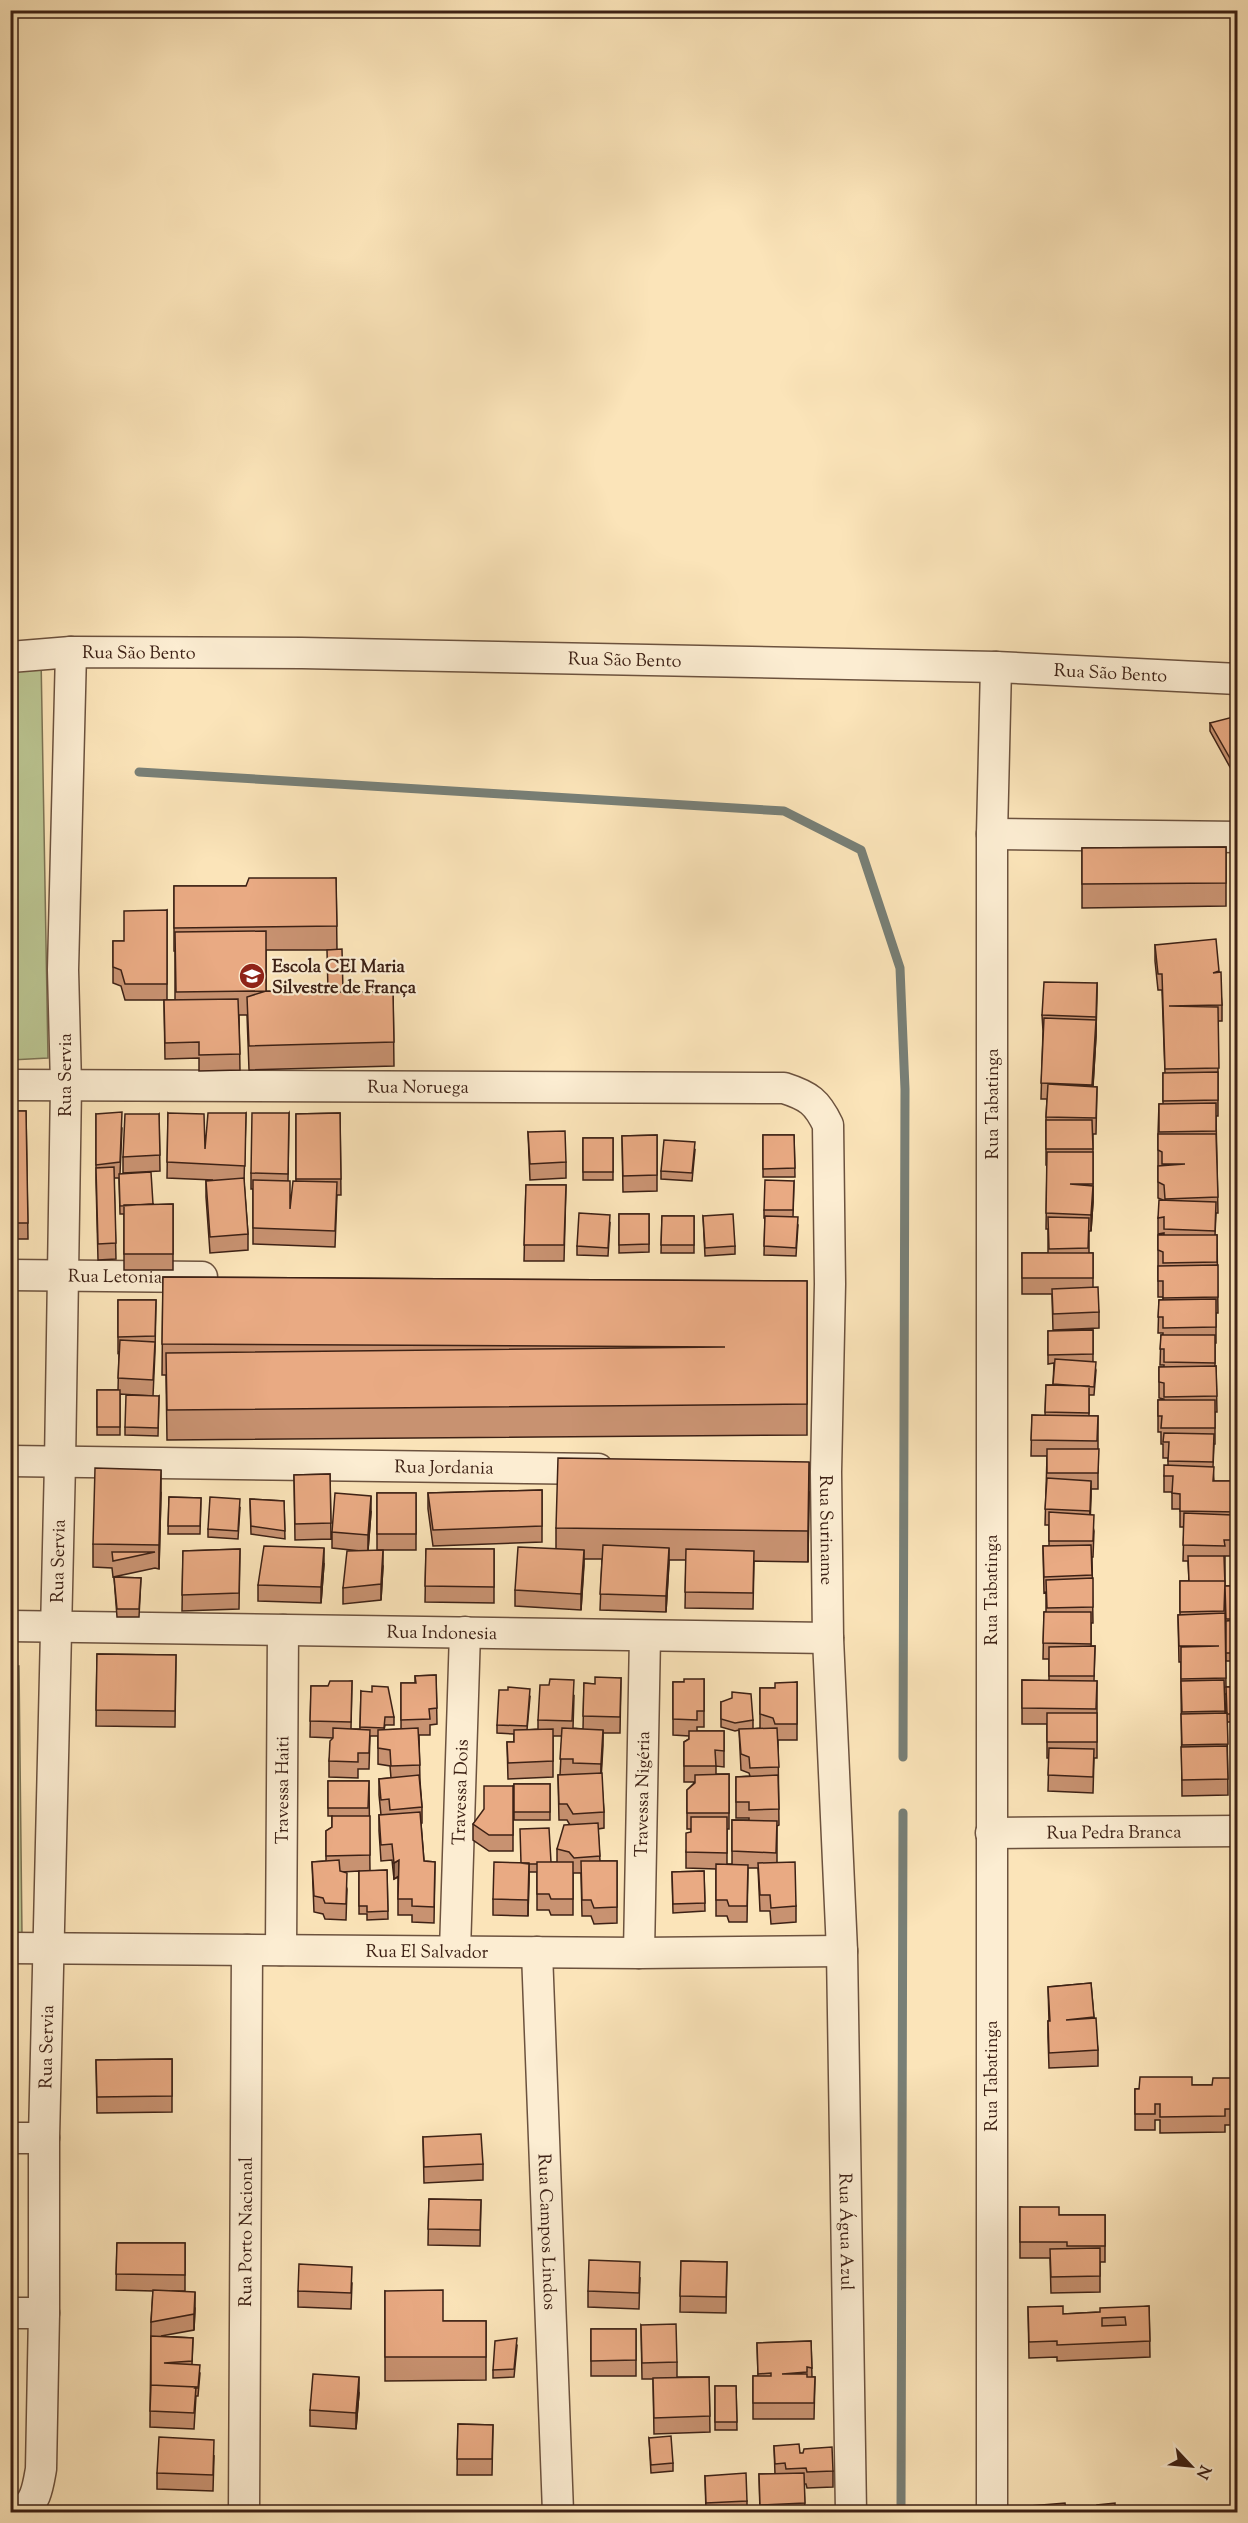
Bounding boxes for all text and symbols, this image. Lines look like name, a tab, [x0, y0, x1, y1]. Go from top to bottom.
street label: Rua São Bento	[82, 641, 196, 668]
street label: Rua São Bento	[568, 647, 682, 676]
street label: Rua São Bento	[1053, 659, 1168, 690]
place label: Escola CEI Maria Silvestre de França	[272, 955, 417, 1002]
school or university icon: Escola CEI Maria Silvestre de França	[237, 961, 267, 991]
street label: Rua Servia	[54, 1033, 80, 1117]
street label: Rua Tabatinga	[981, 1049, 1007, 1159]
street label: Rua Noruega	[367, 1075, 469, 1102]
street label: Rua Letonia	[68, 1265, 162, 1292]
street label: Rua Jordania	[394, 1455, 494, 1483]
street label: Rua Suriname	[811, 1475, 838, 1585]
street label: Rua Servia	[46, 1519, 74, 1603]
street label: Rua Tabatinga	[980, 1535, 1006, 1645]
street label: Rua Indonesia	[386, 1621, 497, 1648]
street label: Travessa Nigéria	[630, 1731, 658, 1857]
street label: Travessa Haiti	[271, 1736, 297, 1844]
street label: Travessa Dois	[447, 1739, 477, 1845]
street label: Rua Pedra Branca	[1046, 1820, 1182, 1848]
street label: Rua El Salvador	[366, 1940, 489, 1967]
street label: Rua Servia	[34, 2005, 62, 2089]
street label: Rua Tabatinga	[980, 2021, 1006, 2131]
street label: Rua Campos Lindos	[530, 2153, 561, 2311]
street label: Rua Porto Nacional	[234, 2157, 261, 2307]
street label: Rua Água Azul	[831, 2173, 858, 2291]
north arrow	[1161, 2436, 1221, 2496]
text: N	[1189, 2461, 1215, 2482]

